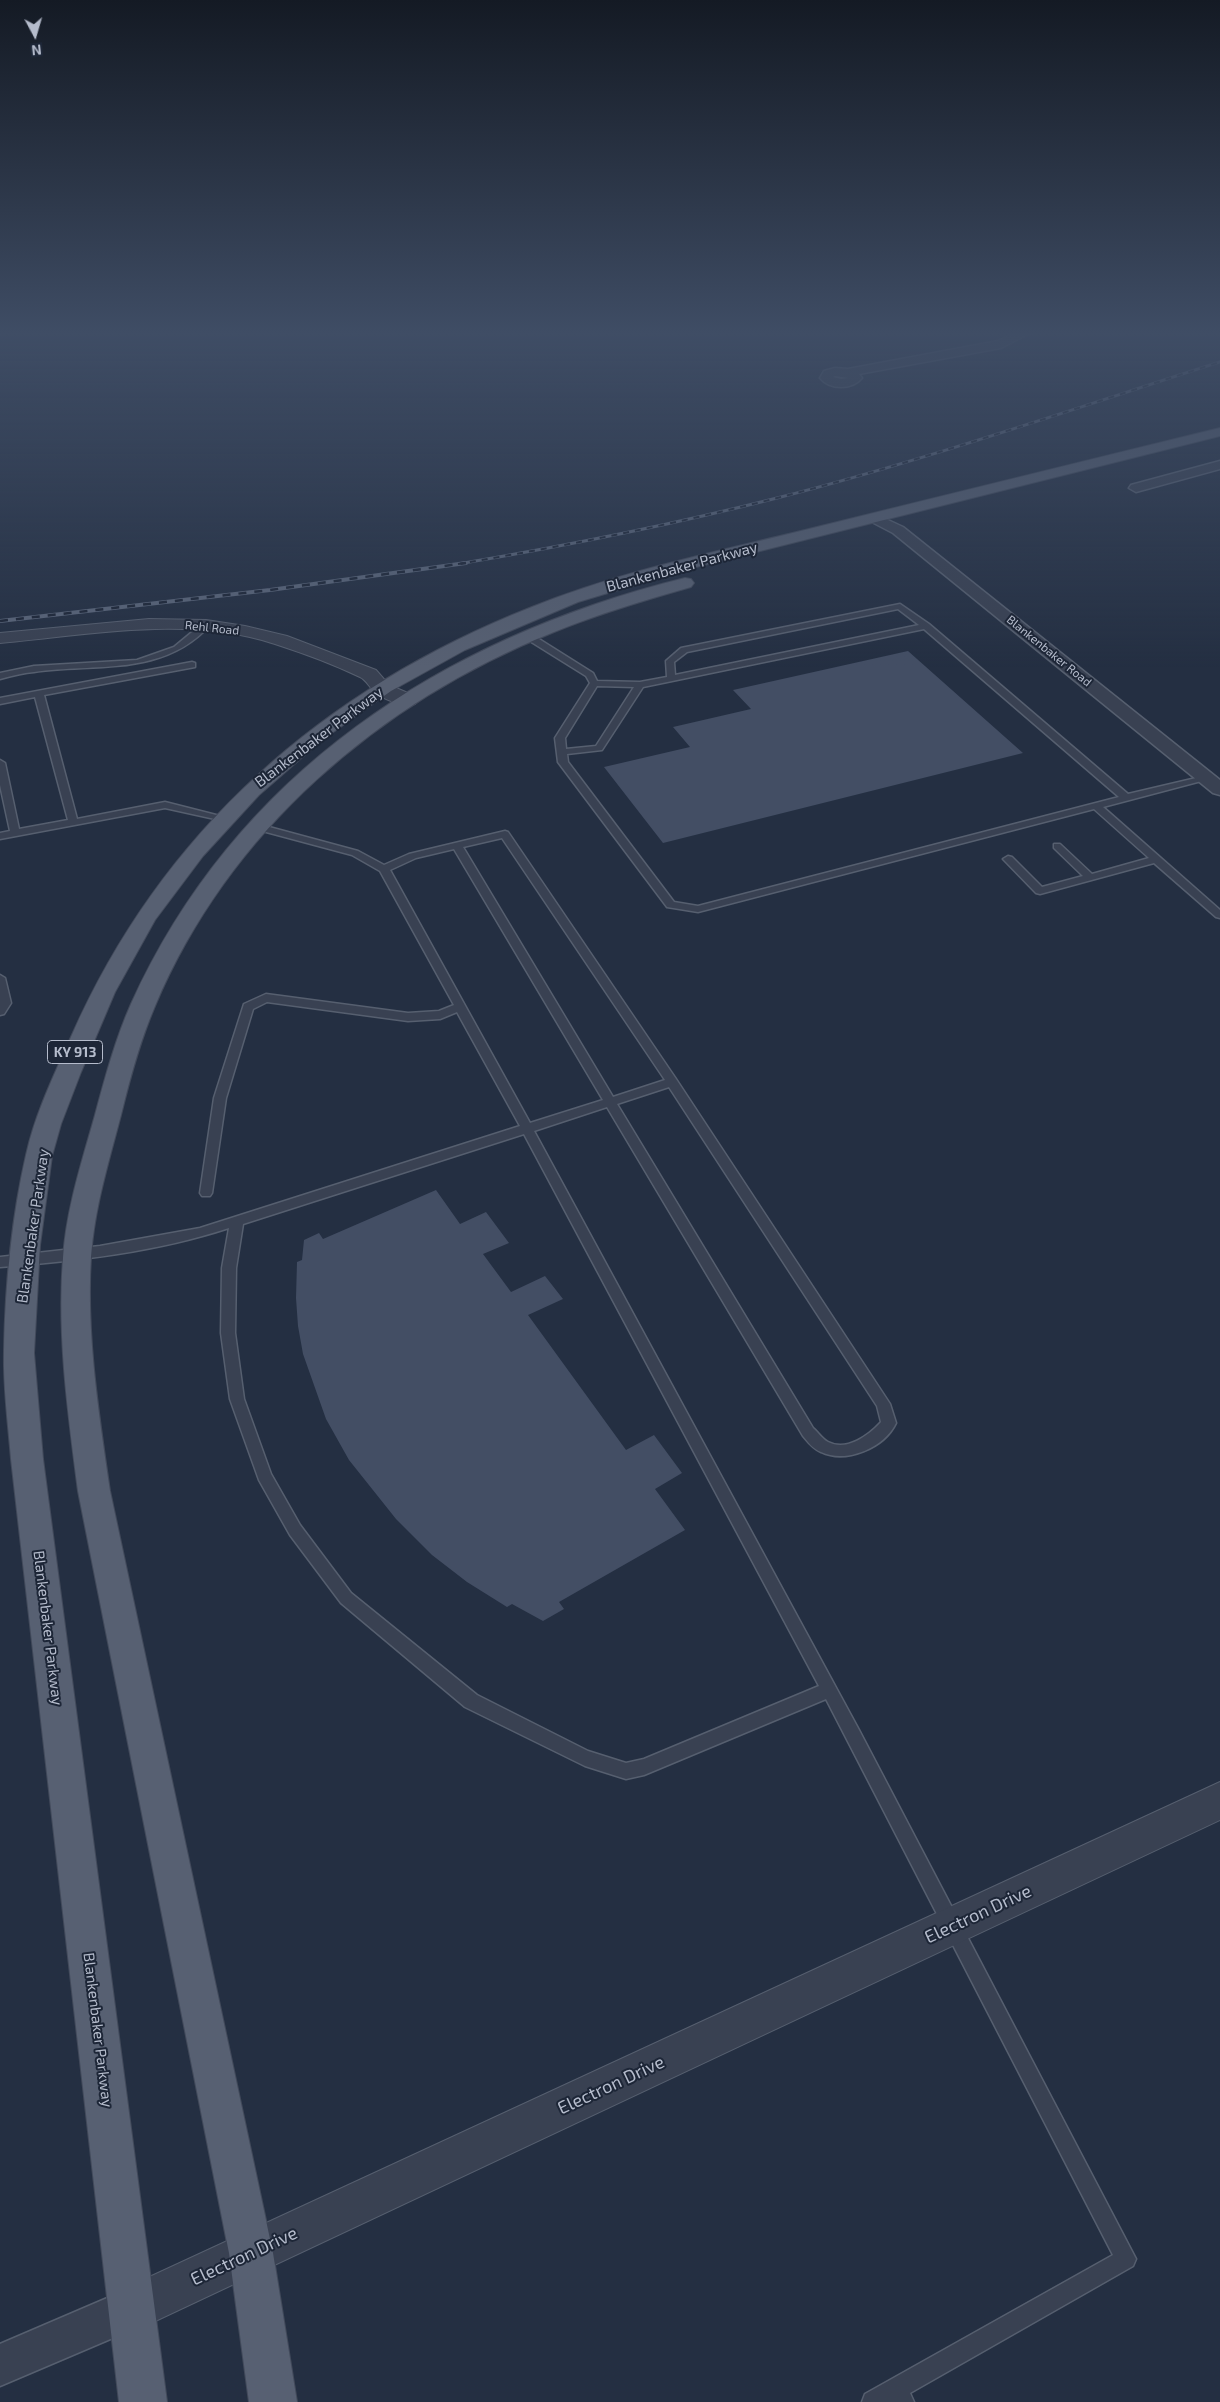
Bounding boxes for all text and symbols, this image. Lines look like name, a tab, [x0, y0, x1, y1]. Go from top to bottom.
north arrow	[10, 10, 60, 60]
text: N	[31, 41, 43, 59]
street label: Blankenbaker Parkway	[604, 538, 760, 596]
street label: Blankenbaker Road	[1004, 612, 1094, 690]
street label: Rehl Road	[184, 618, 240, 638]
street label: Blankenbaker Parkway	[251, 683, 387, 791]
road number: KY 913	[48, 1040, 102, 1064]
street label: Blankenbaker Parkway	[13, 1148, 53, 1304]
street label: Blankenbaker Parkway	[30, 1550, 66, 1706]
street label: Electron Drive	[921, 1880, 1035, 1948]
street label: Blankenbaker Parkway	[80, 1952, 116, 2108]
street label: Electron Drive	[554, 2051, 668, 2119]
street label: Electron Drive	[187, 2222, 301, 2290]

